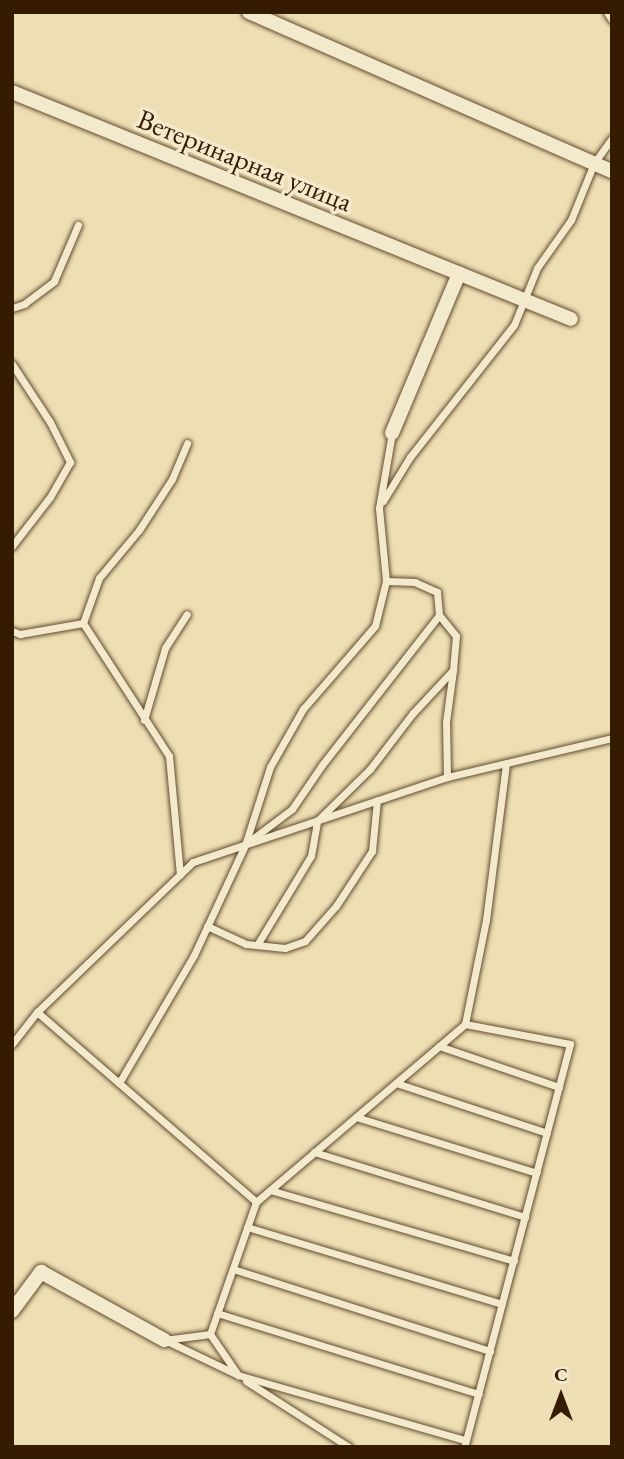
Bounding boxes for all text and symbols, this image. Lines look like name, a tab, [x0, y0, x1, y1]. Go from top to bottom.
street label: Ветеринарная улица	[133, 102, 357, 218]
north arrow	[526, 1361, 596, 1431]
text: С	[554, 1362, 568, 1387]

